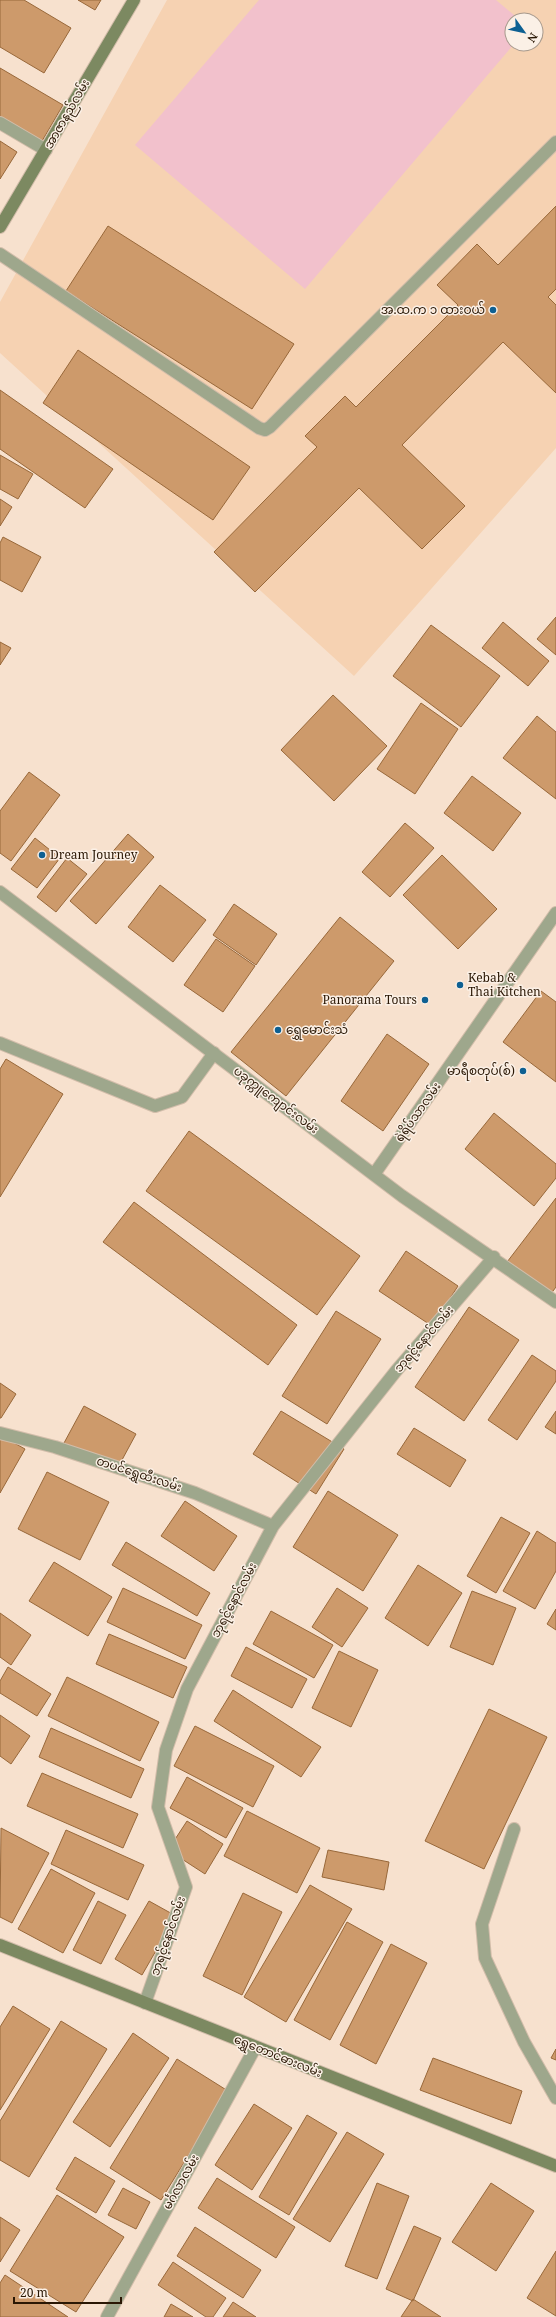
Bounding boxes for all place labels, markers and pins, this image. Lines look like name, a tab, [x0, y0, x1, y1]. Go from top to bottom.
place label: အ.ထ.က ၁ ထားဝယ်	[381, 301, 485, 318]
marker: အ.ထ.က ၁ ထားဝယ်	[488, 305, 498, 315]
place label: Dream Journey	[50, 846, 138, 863]
marker: Dream Journey	[37, 850, 47, 860]
place label: Kebab & Thai Kitchen	[468, 969, 541, 1000]
marker: Kebab & Thai Kitchen	[455, 980, 465, 990]
place label: Panorama Tours	[323, 991, 417, 1008]
marker: Panorama Tours	[420, 995, 430, 1005]
place label: ရွှေမောင်းသံ	[286, 1021, 348, 1040]
marker: ရွှေမောင်းသံ	[273, 1025, 283, 1035]
place label: မာရီစတုပ်(စ်)	[447, 1062, 515, 1081]
marker: မာရီစတုပ်(စ်)	[518, 1066, 528, 1076]

